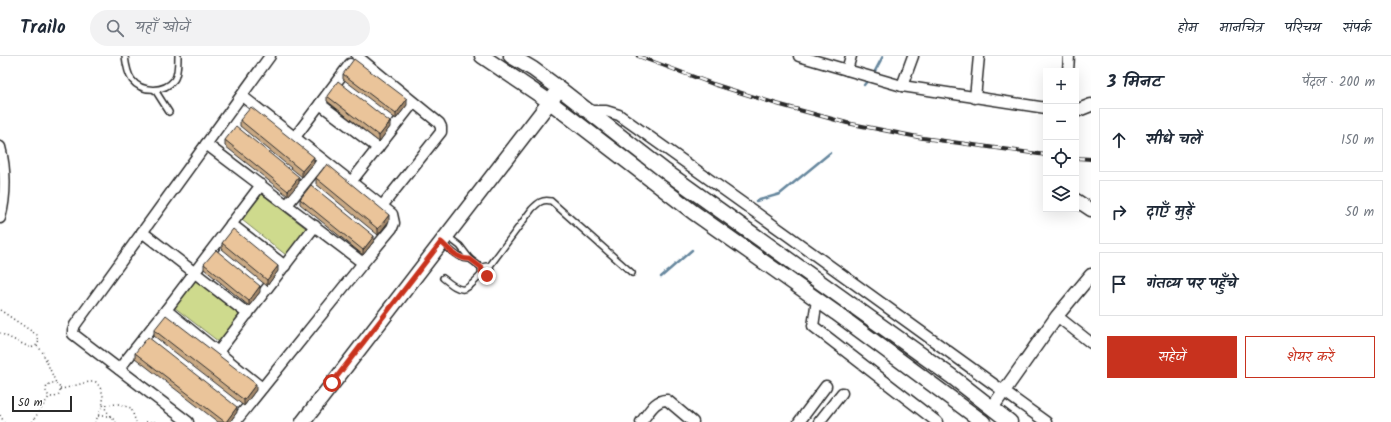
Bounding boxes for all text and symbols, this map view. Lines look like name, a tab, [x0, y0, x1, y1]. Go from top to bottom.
search box	[90, 10, 370, 46]
text: Trailo	[20, 13, 66, 43]
text: यहाँ खोजें	[136, 16, 190, 40]
icon: search	[104, 17, 126, 39]
text: होम	[1178, 17, 1197, 39]
text: मानचित्र	[1219, 17, 1263, 39]
text: परिचय	[1285, 17, 1321, 39]
text: संपर्क	[1343, 17, 1371, 39]
map controls	[1043, 68, 1079, 212]
button: +	[1043, 68, 1079, 104]
text: 3 मिनट	[1107, 69, 1161, 96]
text: पैदल · 200 m	[1302, 72, 1375, 93]
button: −	[1043, 104, 1079, 140]
text: सीधे चलें	[1146, 128, 1201, 152]
icon: ahead	[1108, 129, 1130, 151]
text: 150 m	[1341, 130, 1374, 151]
button: locate	[1043, 140, 1079, 176]
button: layers	[1043, 176, 1079, 212]
text: दाएँ मुड़ें	[1146, 200, 1193, 224]
icon: right	[1108, 201, 1130, 223]
text: 50 m	[1345, 202, 1374, 223]
route end	[478, 267, 496, 285]
text: गंतव्य पर पहुँचे	[1146, 272, 1237, 296]
icon: arrive	[1108, 273, 1130, 295]
button: सहेजें	[1107, 336, 1237, 378]
button: शेयर करें	[1245, 336, 1375, 378]
route start	[323, 374, 341, 392]
scale bar	[12, 394, 72, 413]
text: 50 m	[18, 394, 43, 412]

